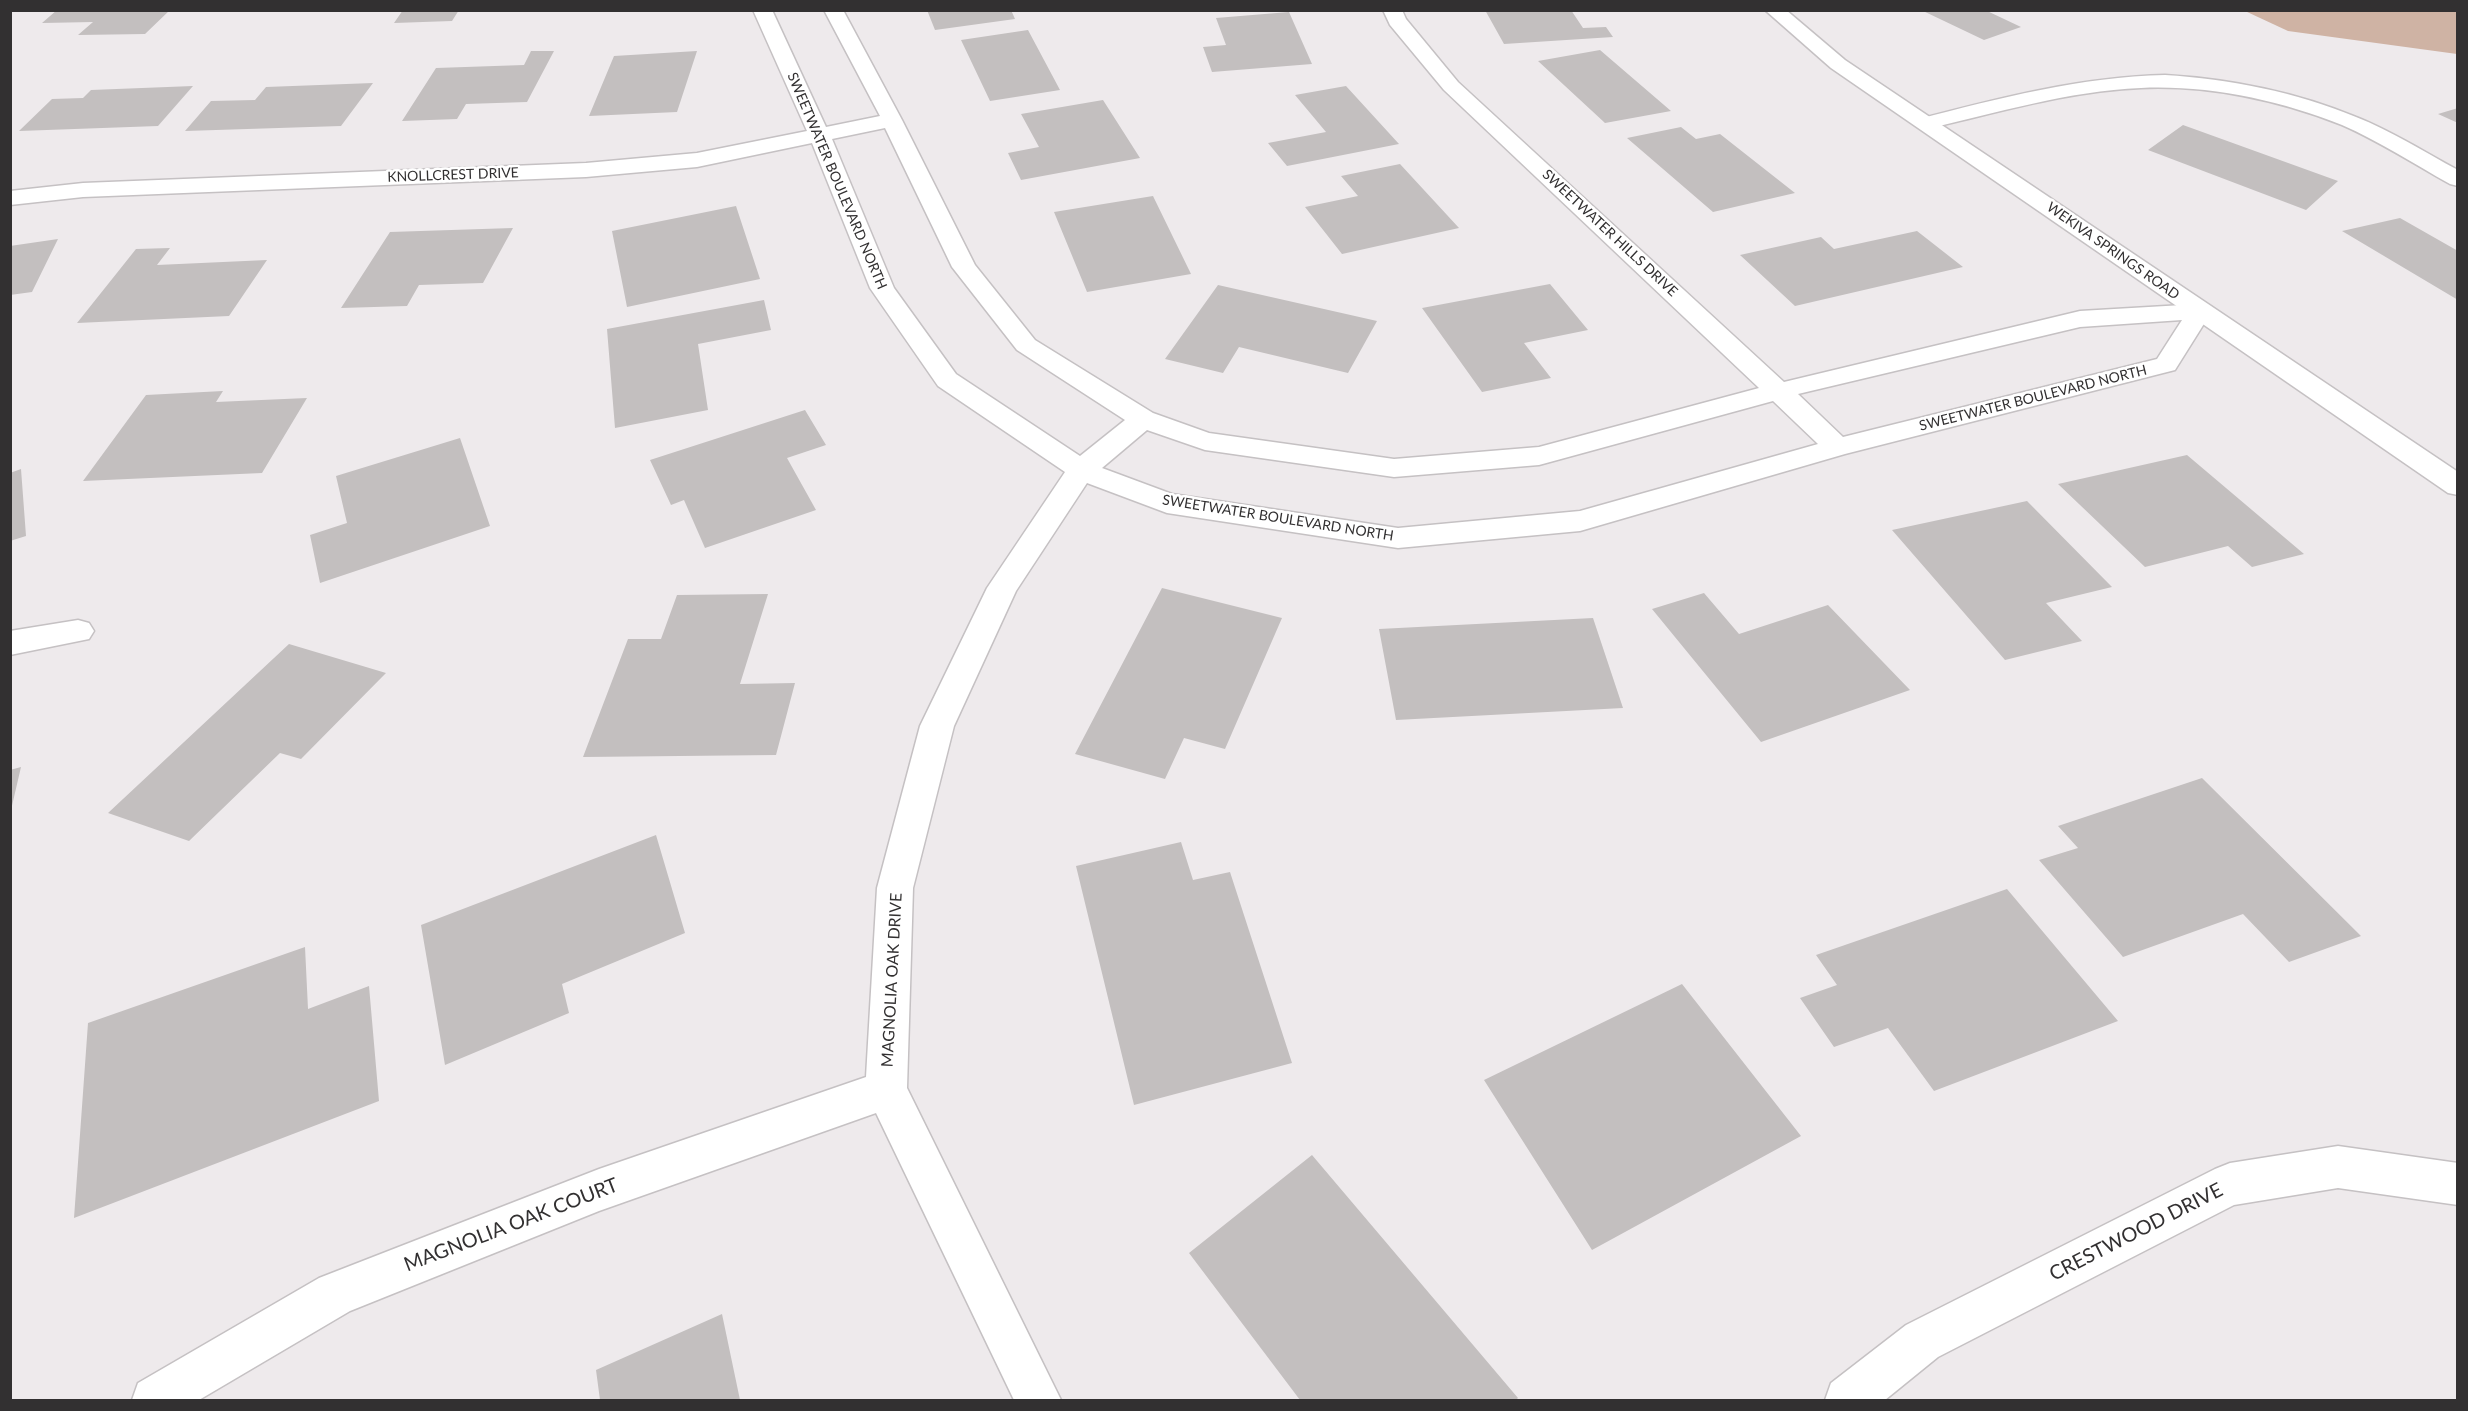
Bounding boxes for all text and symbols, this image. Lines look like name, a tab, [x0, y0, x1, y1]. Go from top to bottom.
street label: SWEETWATER BOULEVARD NORTH	[784, 70, 890, 292]
street label: KNOLLCREST DRIVE	[387, 164, 519, 186]
street label: SWEETWATER HILLS DRIVE	[1539, 166, 1681, 300]
street label: WEKIVA SPRINGS ROAD	[2043, 199, 2183, 303]
street label: SWEETWATER BOULEVARD NORTH	[1917, 362, 2149, 434]
street label: SWEETWATER BOULEVARD NORTH	[1161, 491, 1395, 545]
street label: MAGNOLIA OAK DRIVE	[878, 892, 906, 1068]
street label: MAGNOLIA OAK COURT	[401, 1173, 621, 1277]
street label: CRESTWOOD DRIVE	[2045, 1178, 2227, 1286]

